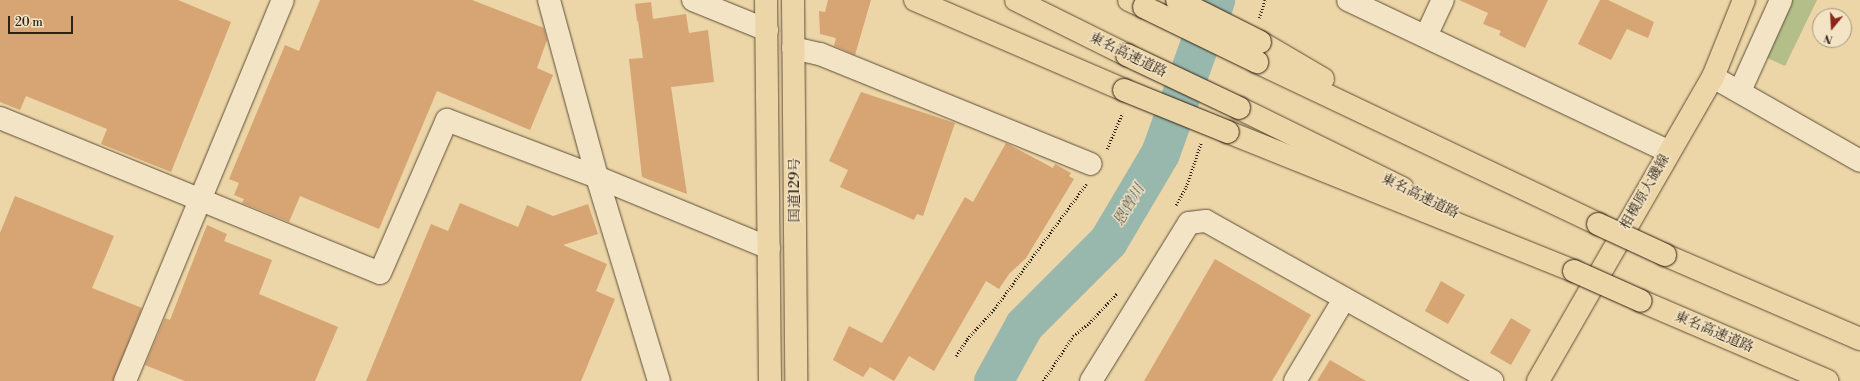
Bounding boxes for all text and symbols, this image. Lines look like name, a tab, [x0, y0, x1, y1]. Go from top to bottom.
scale bar	[10, 8, 75, 34]
north arrow	[1812, 8, 1852, 48]
text: 20 m	[15, 15, 43, 30]
street label: 東名高速道路	[1087, 29, 1169, 81]
text: N	[1822, 30, 1835, 46]
street label: 相模原大磯線	[1617, 151, 1673, 233]
street label: 国道129号	[787, 158, 803, 222]
street label: 東名高速道路	[1379, 170, 1461, 222]
water label: 恩曽川	[1110, 181, 1148, 229]
street label: 東名高速道路	[1672, 308, 1756, 356]

